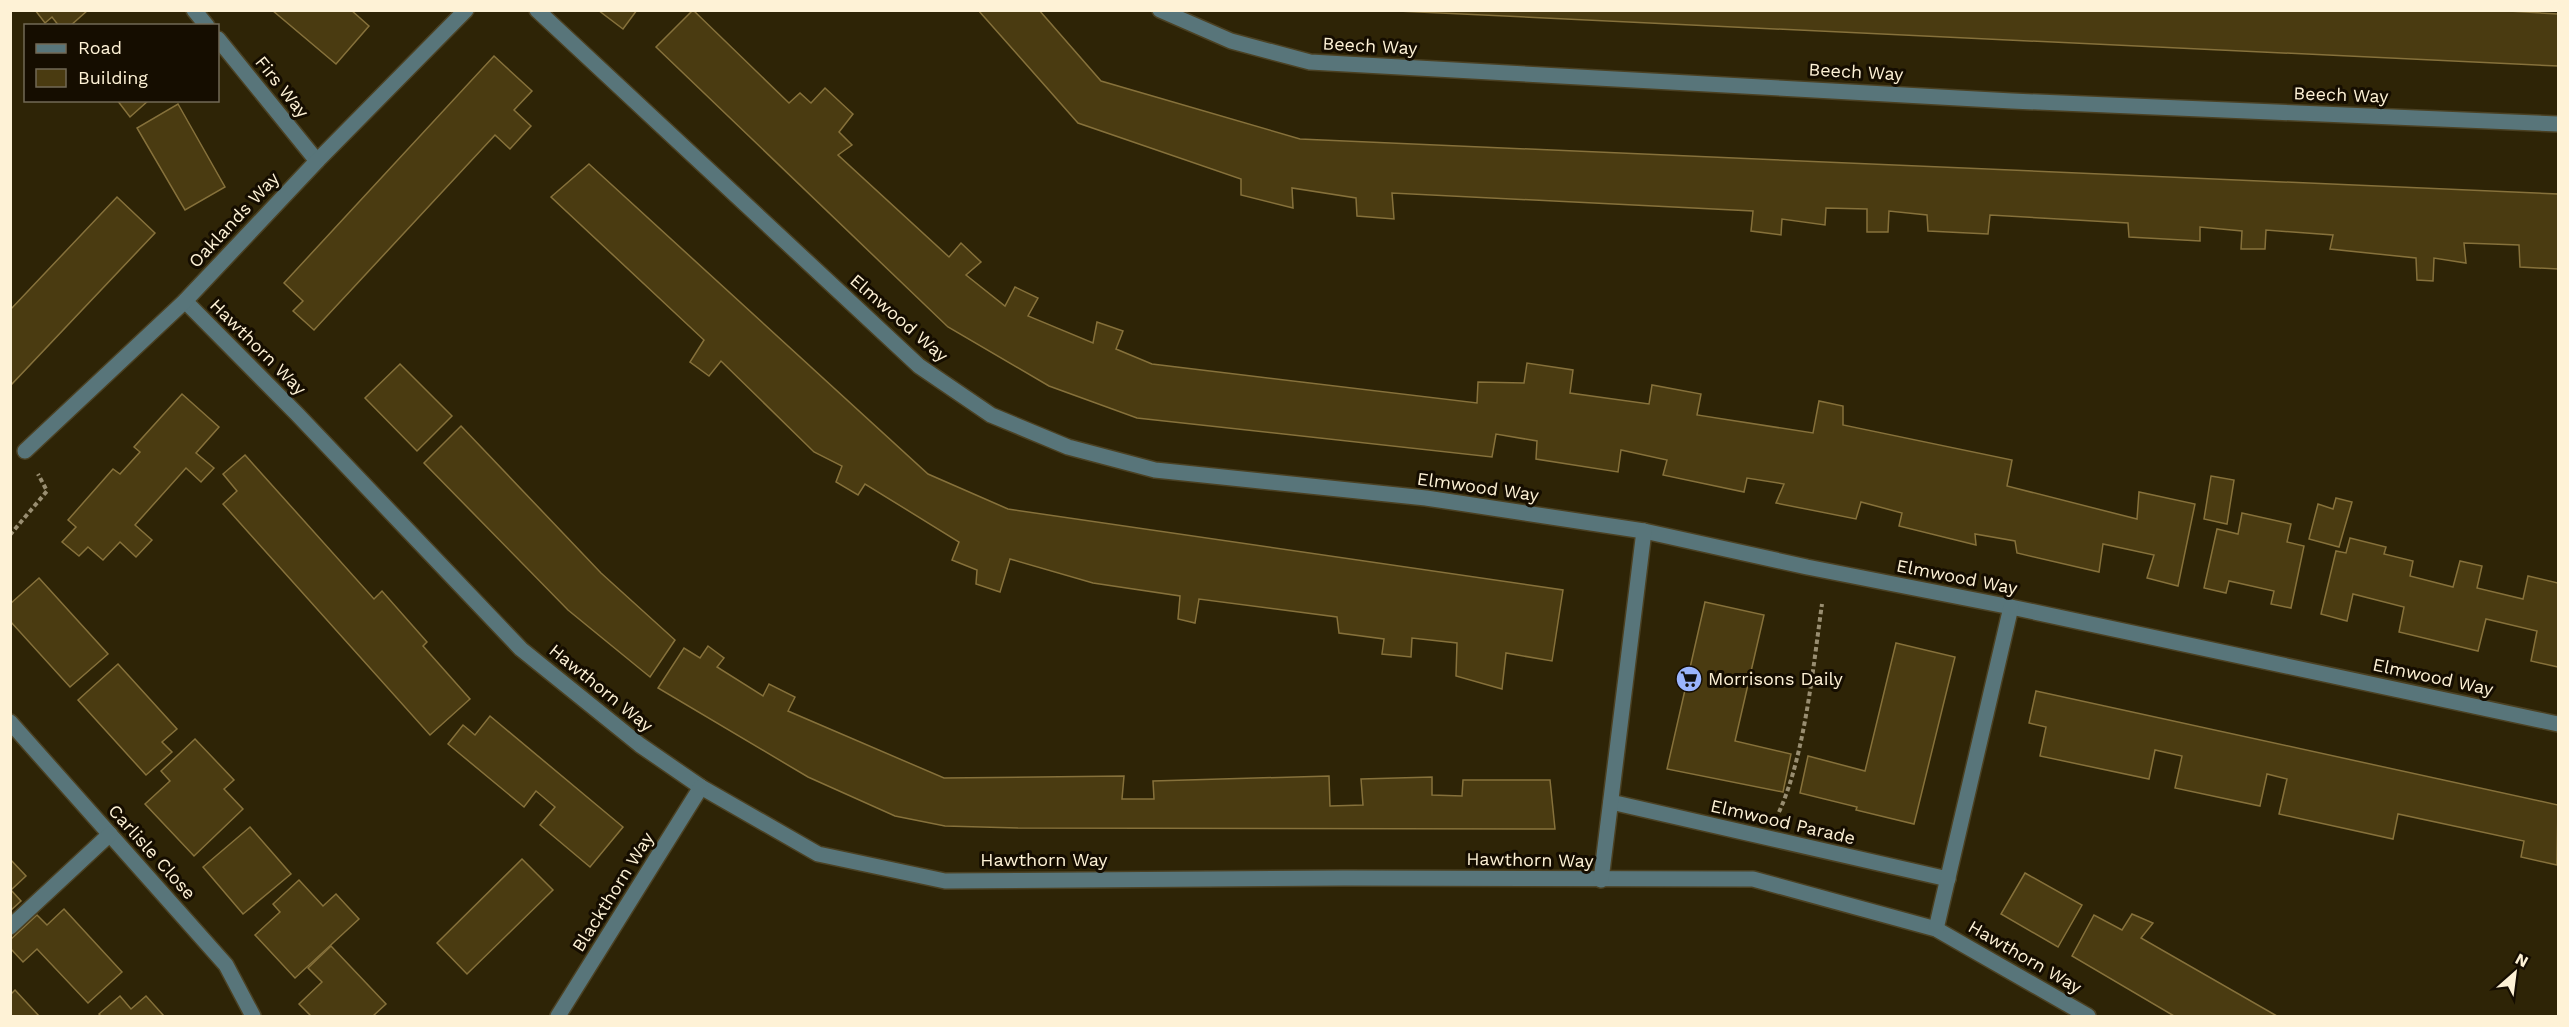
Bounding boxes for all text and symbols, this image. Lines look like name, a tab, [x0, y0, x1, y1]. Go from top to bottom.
legend	[24, 24, 219, 102]
street label: Beech Way	[1322, 33, 1419, 59]
text: Road	[78, 37, 122, 58]
street label: Firs Way	[251, 52, 314, 122]
street label: Beech Way	[1808, 59, 1905, 85]
text: Building	[78, 67, 148, 88]
street label: Beech Way	[2293, 82, 2390, 107]
street label: Oaklands Way	[184, 167, 284, 272]
street label: Elmwood Way	[846, 269, 953, 366]
street label: Hawthorn Way	[206, 294, 311, 400]
street label: Elmwood Way	[1416, 468, 1541, 506]
street label: Elmwood Way	[1895, 554, 2020, 599]
street label: Hawthorn Way	[545, 639, 658, 736]
street label: Elmwood Way	[2371, 653, 2496, 700]
supermarket icon: Morrisons Daily	[1674, 664, 1704, 694]
place label: Morrisons Daily	[1708, 668, 1844, 689]
street label: Elmwood Parade	[1709, 795, 1858, 848]
street label: Carlisle Close	[104, 800, 200, 903]
street label: Blackthorn Way	[567, 828, 658, 955]
street label: Hawthorn Way	[1466, 848, 1595, 871]
street label: Hawthorn Way	[980, 849, 1108, 870]
street label: Hawthorn Way	[1965, 916, 2086, 998]
north arrow	[2485, 943, 2545, 1003]
text: N	[2512, 949, 2532, 971]

